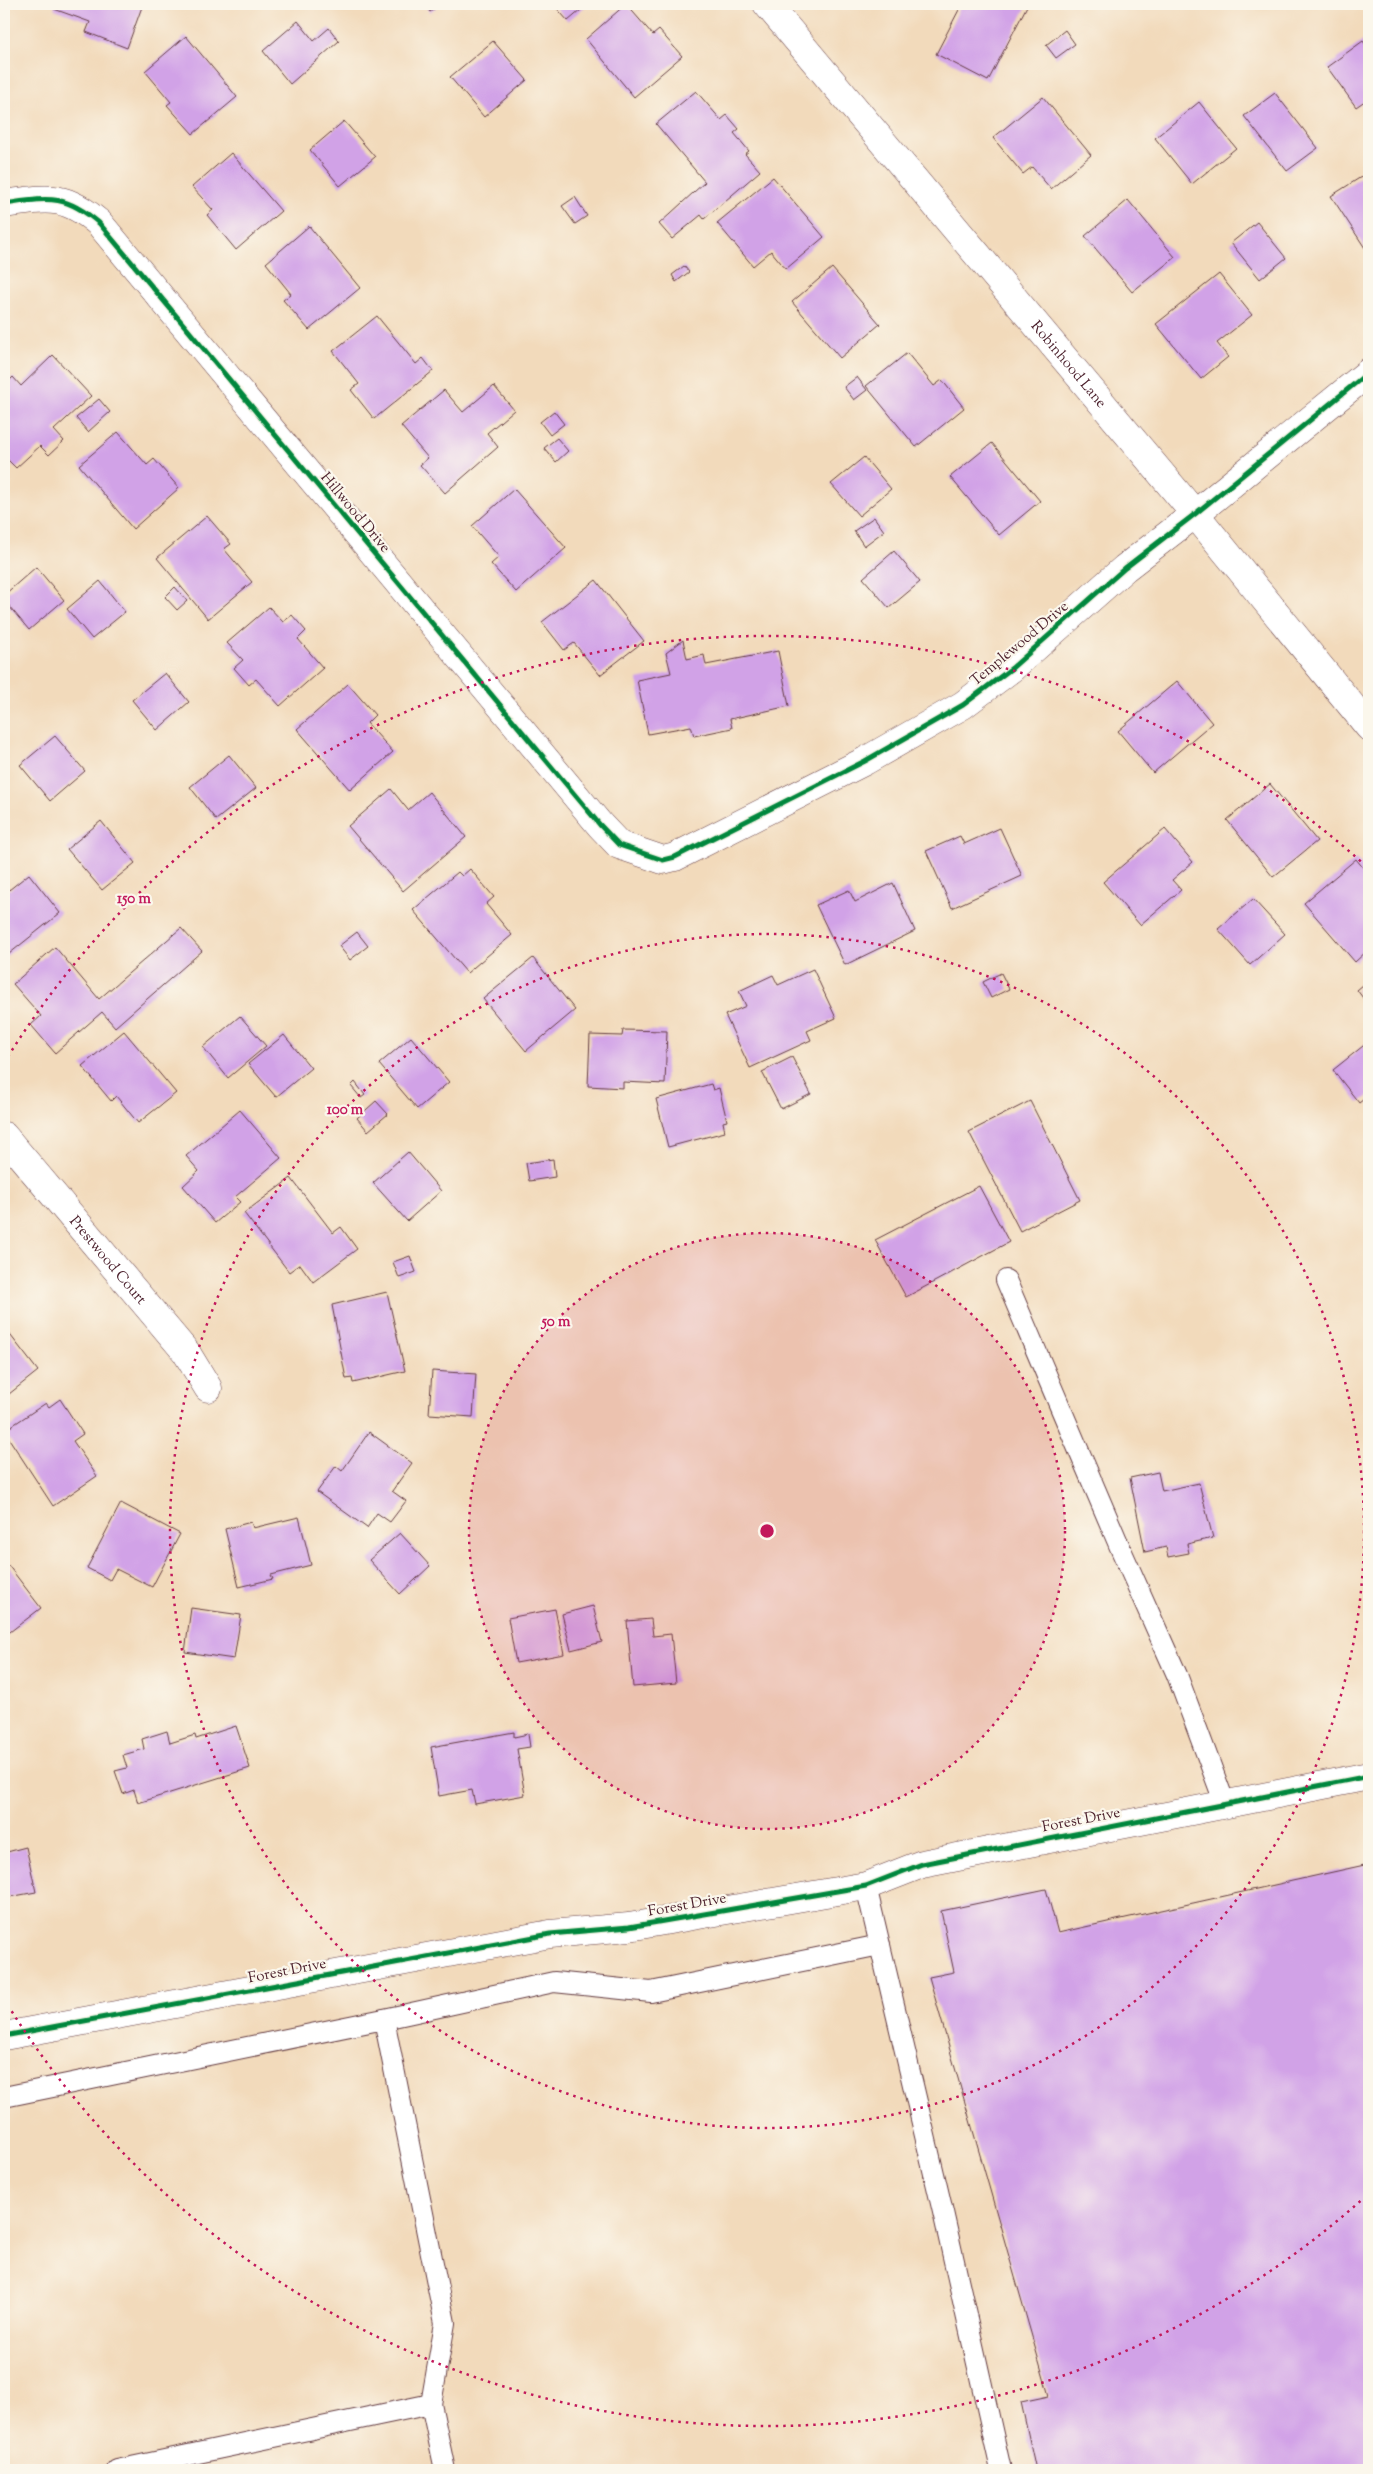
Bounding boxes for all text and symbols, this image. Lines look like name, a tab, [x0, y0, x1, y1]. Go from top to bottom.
street label: Robinhood Lane	[1025, 317, 1111, 413]
street label: Hillwood Drive	[315, 468, 395, 558]
street label: Templewood Drive	[966, 597, 1074, 692]
text: 150 m	[117, 889, 151, 910]
text: 100 m	[327, 1100, 364, 1121]
street label: Prestwood Court	[64, 1212, 151, 1310]
text: 50 m	[541, 1312, 571, 1333]
centre of rings	[758, 1522, 776, 1540]
street label: Forest Drive	[1040, 1803, 1122, 1838]
street label: Forest Drive	[646, 1888, 728, 1923]
street label: Forest Drive	[246, 1954, 328, 1989]

